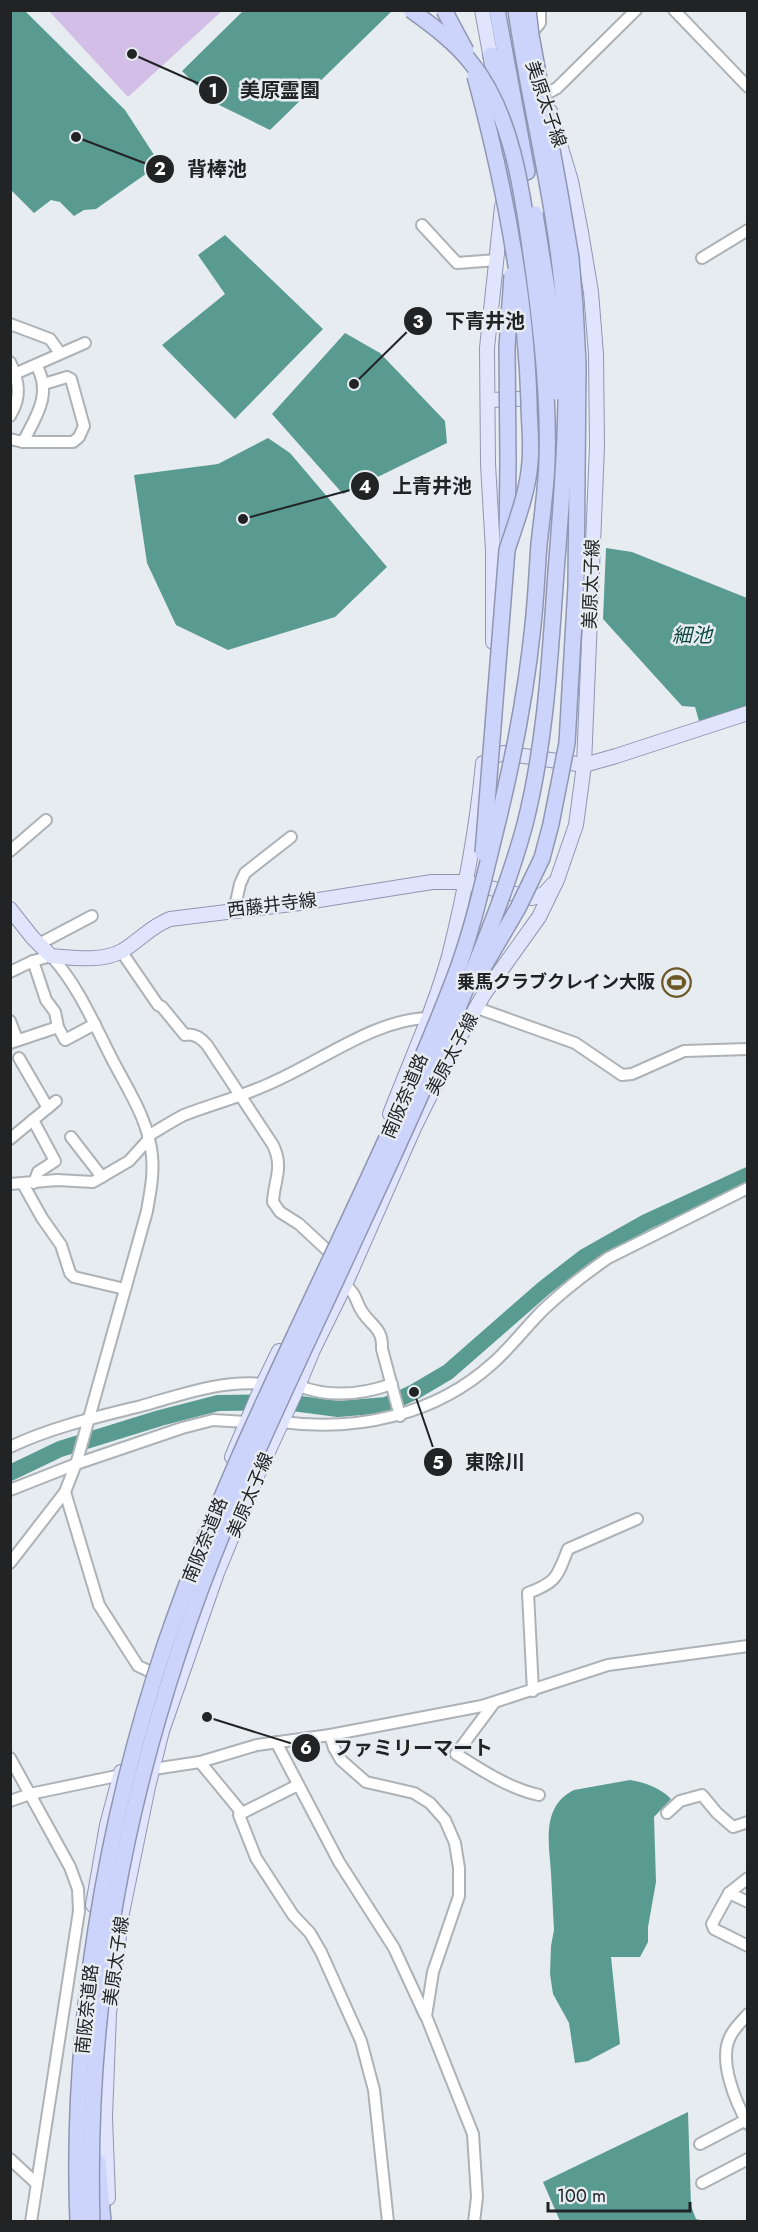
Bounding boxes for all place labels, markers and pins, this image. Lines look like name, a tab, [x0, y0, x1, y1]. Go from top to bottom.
callout: 美原霊園	[198, 71, 332, 109]
callout: 背棒池	[145, 150, 259, 188]
callout: 下青井池	[403, 302, 537, 340]
callout: 上青井池	[350, 467, 484, 505]
sports icon: 乗馬クラブクレイン大阪	[660, 966, 692, 998]
place label: 乗馬クラブクレイン大阪	[457, 969, 655, 995]
callout: 東除川	[423, 1443, 537, 1481]
callout: ファミリーマート	[291, 1729, 505, 1767]

